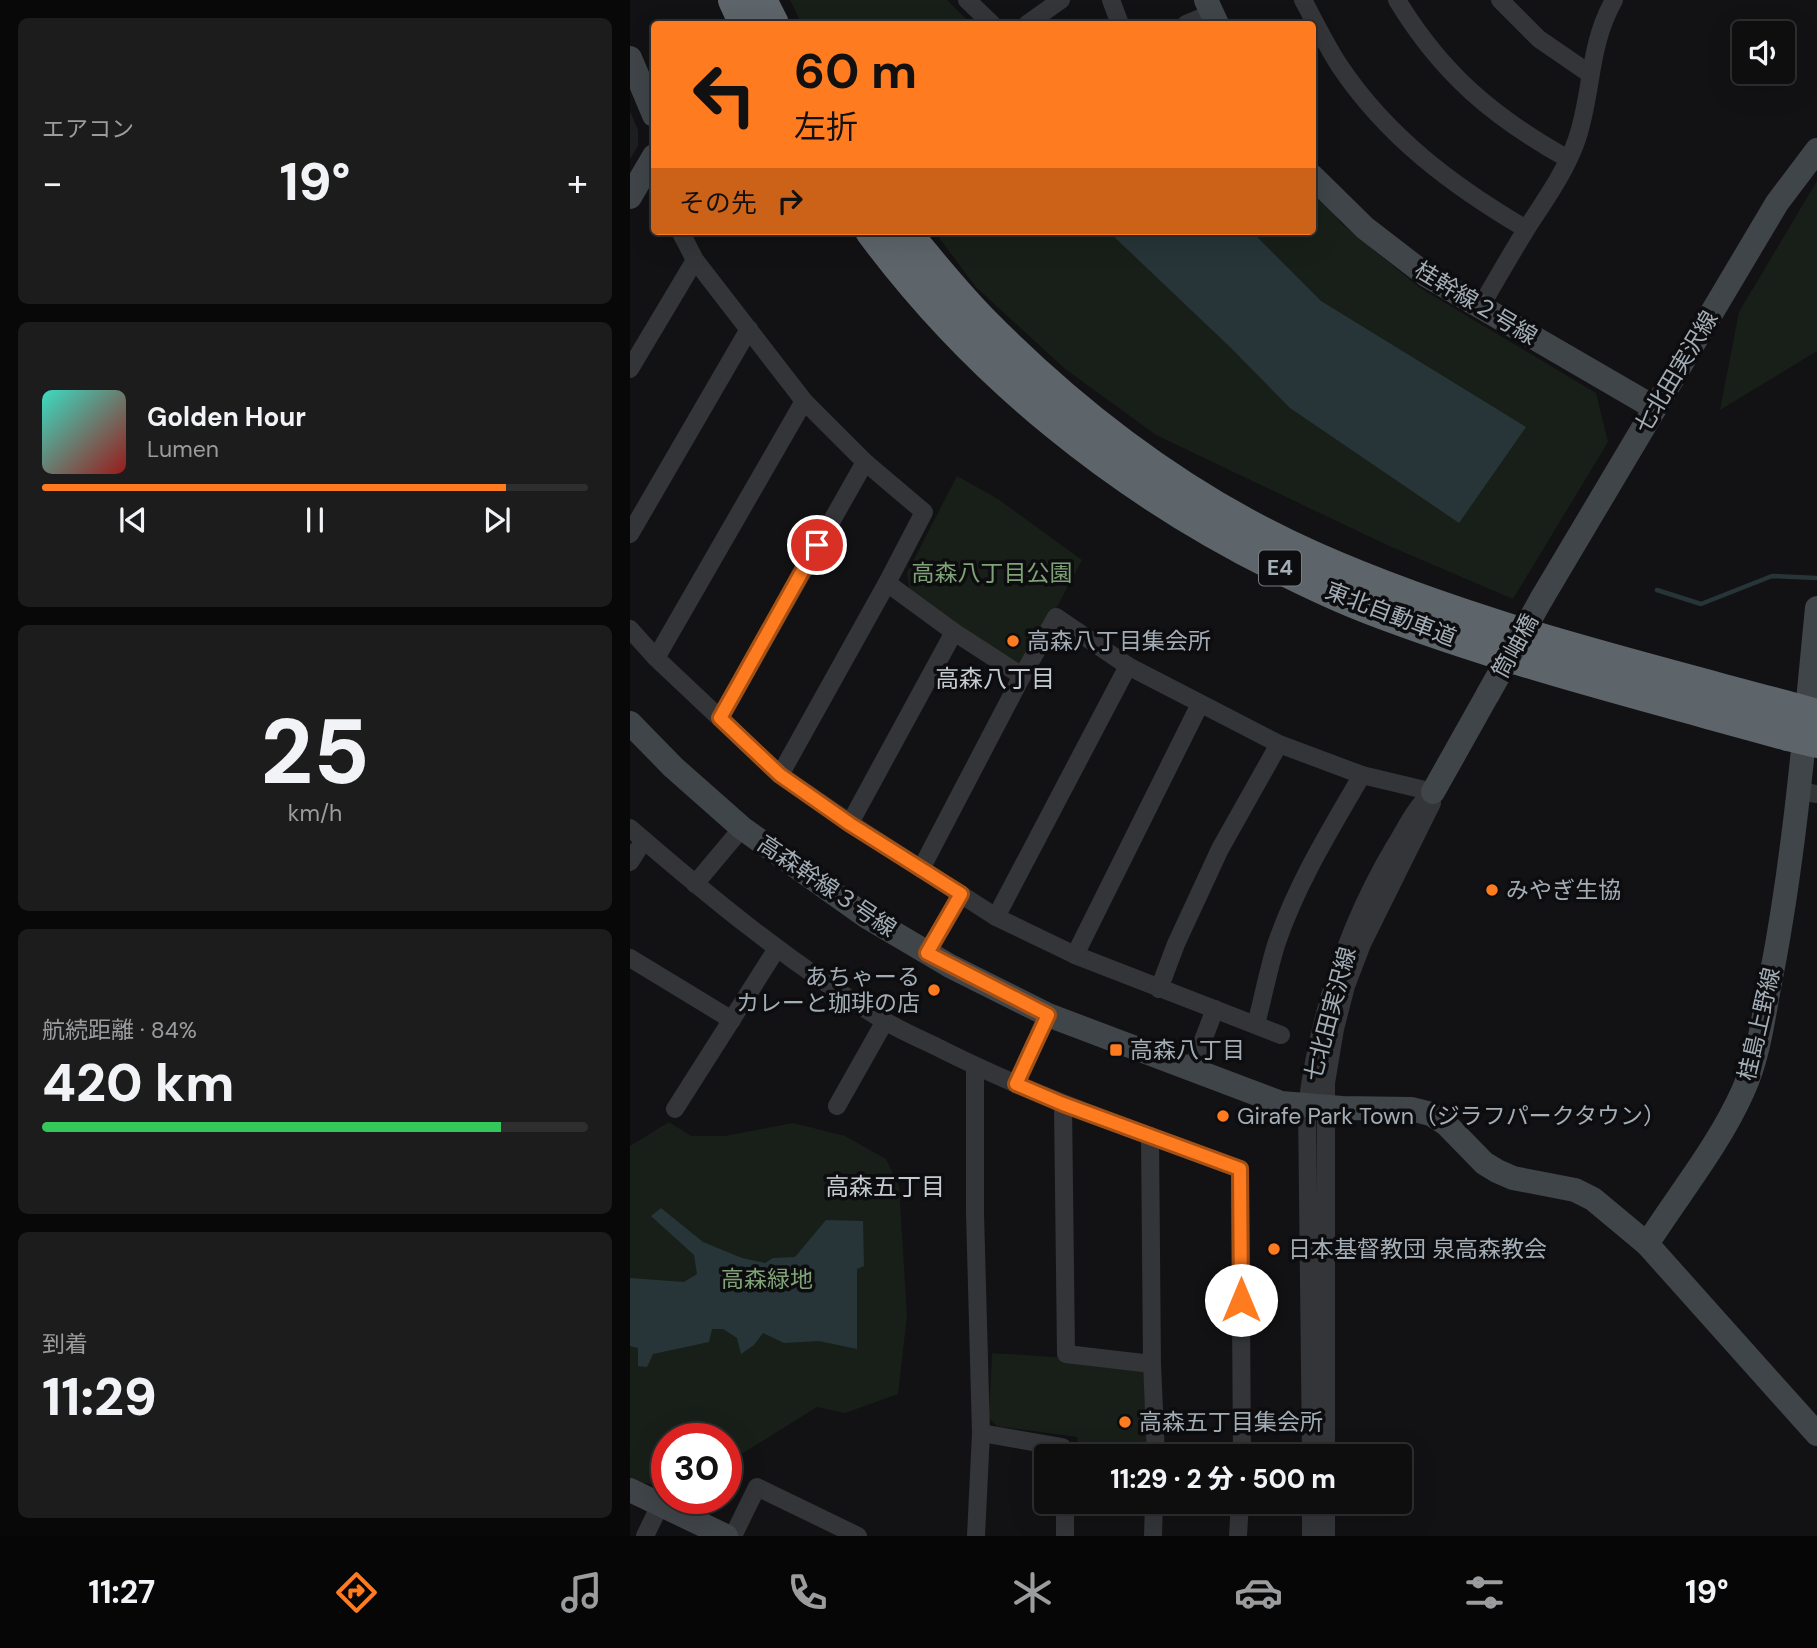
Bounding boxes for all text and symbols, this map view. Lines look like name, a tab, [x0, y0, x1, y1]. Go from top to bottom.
map controls	[1732, 21, 1795, 84]
button: sound	[1732, 21, 1795, 84]
text: 60 m	[794, 39, 917, 103]
icon: left	[679, 49, 770, 140]
text: 左折	[794, 106, 858, 148]
text: エアコン	[42, 114, 134, 144]
text: 19°	[279, 148, 351, 216]
text: −	[42, 158, 63, 208]
text: +	[567, 158, 588, 208]
icon: right	[771, 182, 809, 220]
text: その先	[679, 186, 757, 220]
street label: 桂幹線２号線	[1409, 255, 1543, 351]
street label: 七北田実沢線	[1628, 305, 1724, 439]
text: Golden Hour	[147, 400, 306, 434]
text: Lumen	[147, 434, 219, 464]
icon: previous	[114, 501, 152, 539]
icon: pause	[296, 501, 334, 539]
icon: next	[478, 501, 516, 539]
pin	[787, 515, 847, 575]
icon: arrive	[798, 526, 836, 564]
road number: E4	[1259, 550, 1301, 586]
park label: 高森八丁目公園	[912, 558, 1073, 588]
street label: 東北自動車道	[1321, 575, 1461, 653]
street label: 筒岫橋	[1485, 609, 1545, 683]
place label: 高森八丁目集会所	[1027, 626, 1211, 656]
marker: 高森八丁目集会所	[1005, 633, 1021, 649]
district label: 高森八丁目	[935, 663, 1055, 694]
text: 25	[260, 693, 370, 811]
text: km/h	[288, 798, 342, 828]
street label: 高森幹線３号線	[752, 829, 902, 943]
place label: みやぎ生協	[1506, 875, 1621, 905]
marker: みやぎ生協	[1484, 882, 1500, 898]
street label: 七北田実沢線	[1298, 943, 1362, 1085]
place label: あちゃーる カレーと珈琲の店	[736, 962, 920, 1018]
street label: 桂島上野線	[1731, 965, 1787, 1083]
marker: あちゃーる カレーと珈琲の店	[926, 982, 942, 998]
text: 航続距離 · 84%	[42, 1015, 197, 1045]
place label: 高森八丁目	[1130, 1035, 1245, 1065]
marker: 高森八丁目	[1108, 1042, 1124, 1058]
text: 420 km	[42, 1049, 234, 1117]
place label: Girafe Park Town（ジラフパークタウン）	[1237, 1101, 1666, 1131]
marker: Girafe Park Town（ジラフパークタウン）	[1215, 1108, 1231, 1124]
district label: 高森五丁目	[825, 1171, 945, 1202]
place label: 日本基督教団 泉高森教会	[1288, 1234, 1547, 1264]
marker: 日本基督教団 泉高森教会	[1266, 1241, 1282, 1257]
position arrow	[1204, 1263, 1278, 1337]
park label: 高森緑地	[721, 1264, 813, 1294]
text: 到着	[42, 1329, 88, 1359]
text: 11:29	[42, 1363, 157, 1431]
place label: 高森五丁目集会所	[1139, 1407, 1323, 1437]
marker: 高森五丁目集会所	[1117, 1414, 1133, 1430]
speed limit sign: 30	[651, 1423, 742, 1514]
text: 11:29 · 2 分 · 500 m	[1110, 1462, 1336, 1496]
icon: directions	[332, 1568, 381, 1617]
icon: music	[557, 1568, 606, 1617]
icon: phone	[783, 1568, 832, 1617]
icon: climate	[1008, 1568, 1057, 1617]
icon: car	[1234, 1568, 1283, 1617]
icon: filters	[1460, 1568, 1509, 1617]
text: 11:27	[88, 1571, 155, 1613]
text: 19°	[1685, 1571, 1729, 1613]

